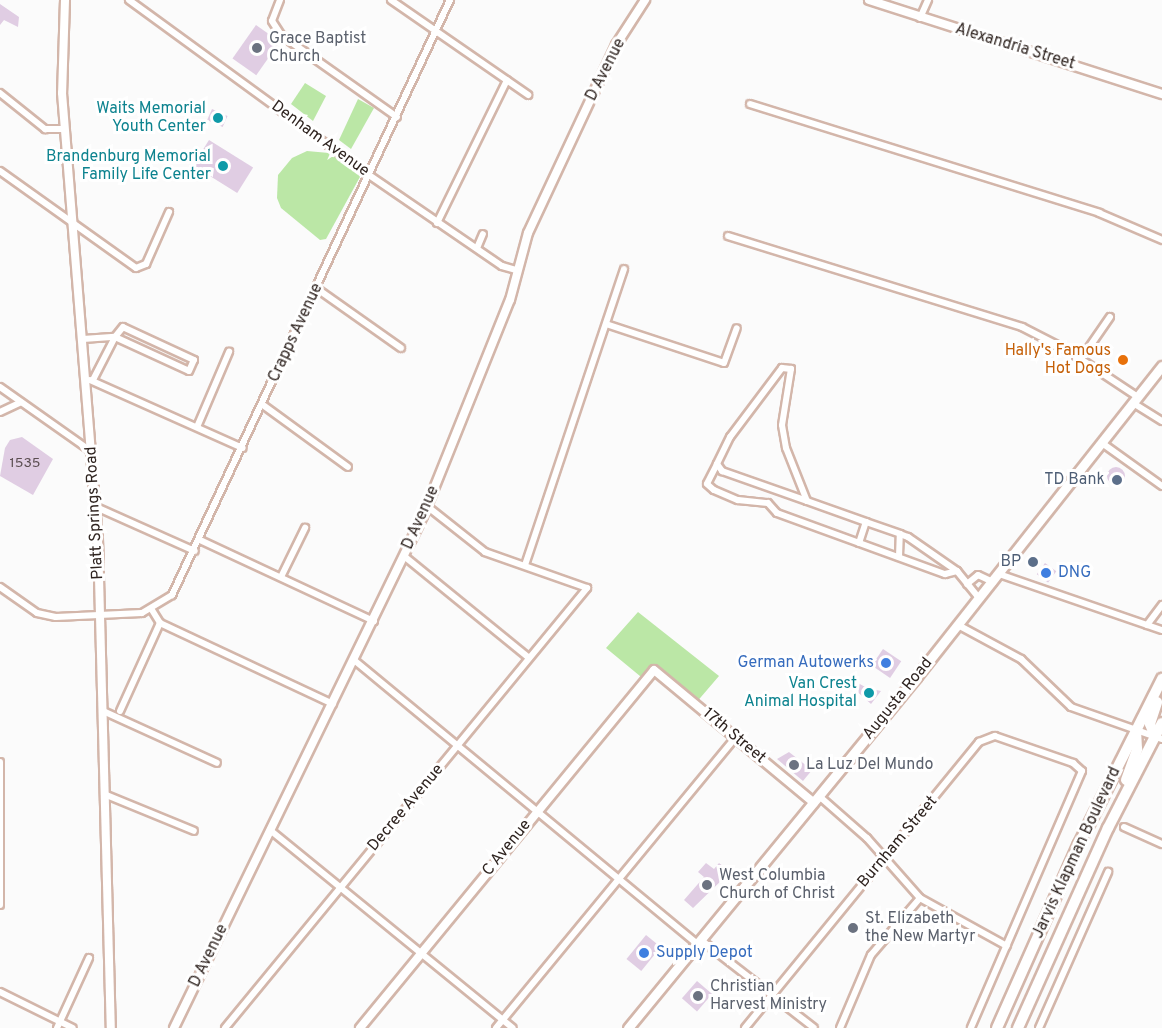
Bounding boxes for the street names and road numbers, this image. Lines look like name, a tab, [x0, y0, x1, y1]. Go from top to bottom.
street label: Alexandria Street	[953, 20, 1077, 74]
street label: D Avenue	[582, 35, 630, 105]
street label: Denham Avenue	[267, 97, 373, 181]
street label: Crapps Avenue	[265, 280, 327, 386]
street label: Platt Springs Road	[82, 446, 108, 580]
street label: D Avenue	[398, 483, 444, 553]
street label: Augusta Road	[859, 654, 937, 744]
street label: 17th Street	[699, 704, 769, 768]
street label: Decree Avenue	[364, 760, 448, 856]
street label: Jarvis Klapman Boulevard	[1029, 764, 1125, 942]
street label: Burnham Street	[854, 792, 942, 892]
street label: C Avenue	[478, 816, 536, 880]
street label: D Avenue	[185, 921, 233, 991]

